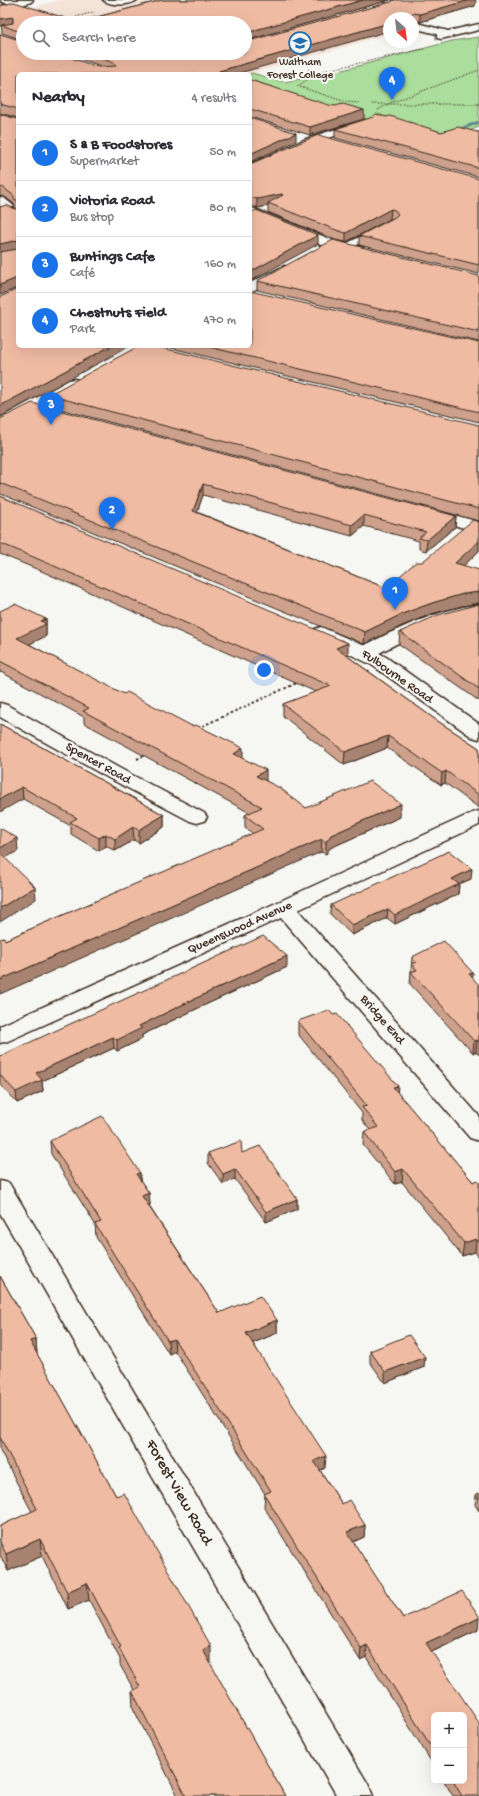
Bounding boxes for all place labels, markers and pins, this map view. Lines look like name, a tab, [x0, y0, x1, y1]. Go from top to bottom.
school or university icon: Waltham Forest College	[287, 30, 313, 56]
place label: Waltham Forest College	[266, 57, 333, 82]
pin: 4	[379, 67, 405, 100]
pin: 3	[38, 392, 64, 425]
pin: 2	[99, 497, 125, 530]
pin: 1	[382, 577, 408, 610]

